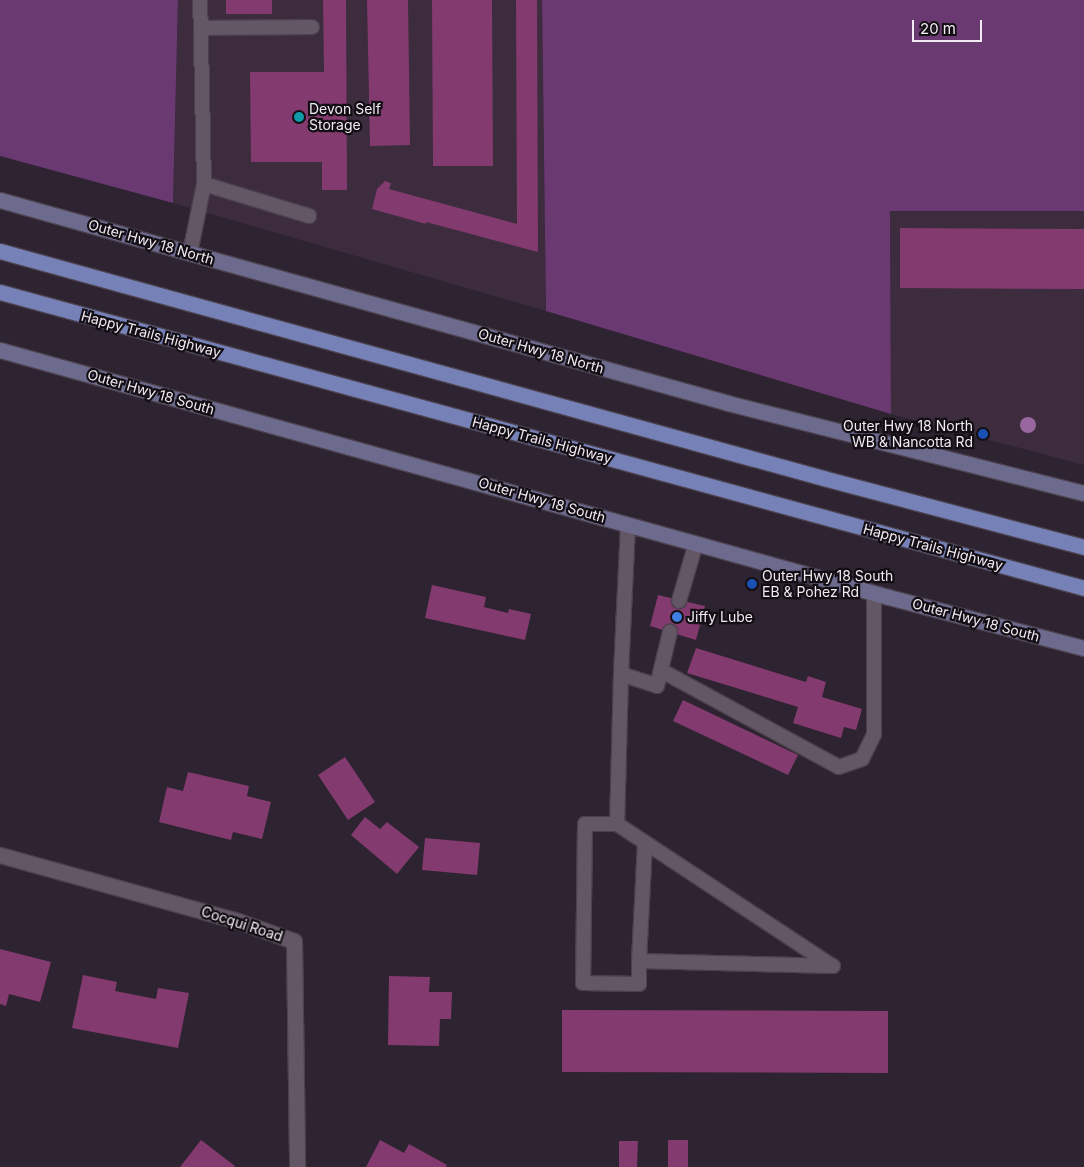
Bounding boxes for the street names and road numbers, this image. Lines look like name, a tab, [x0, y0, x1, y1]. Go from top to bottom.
street label: Outer Hwy 18 North	[86, 216, 216, 268]
street label: Happy Trails Highway	[79, 307, 223, 361]
street label: Outer Hwy 18 North	[476, 325, 606, 377]
street label: Outer Hwy 18 South	[86, 366, 216, 418]
street label: Happy Trails Highway	[470, 413, 614, 467]
street label: Outer Hwy 18 South	[477, 474, 607, 526]
street label: Happy Trails Highway	[861, 520, 1005, 574]
street label: Outer Hwy 18 South	[910, 595, 1042, 645]
street label: Cocqui Road	[199, 903, 285, 945]

